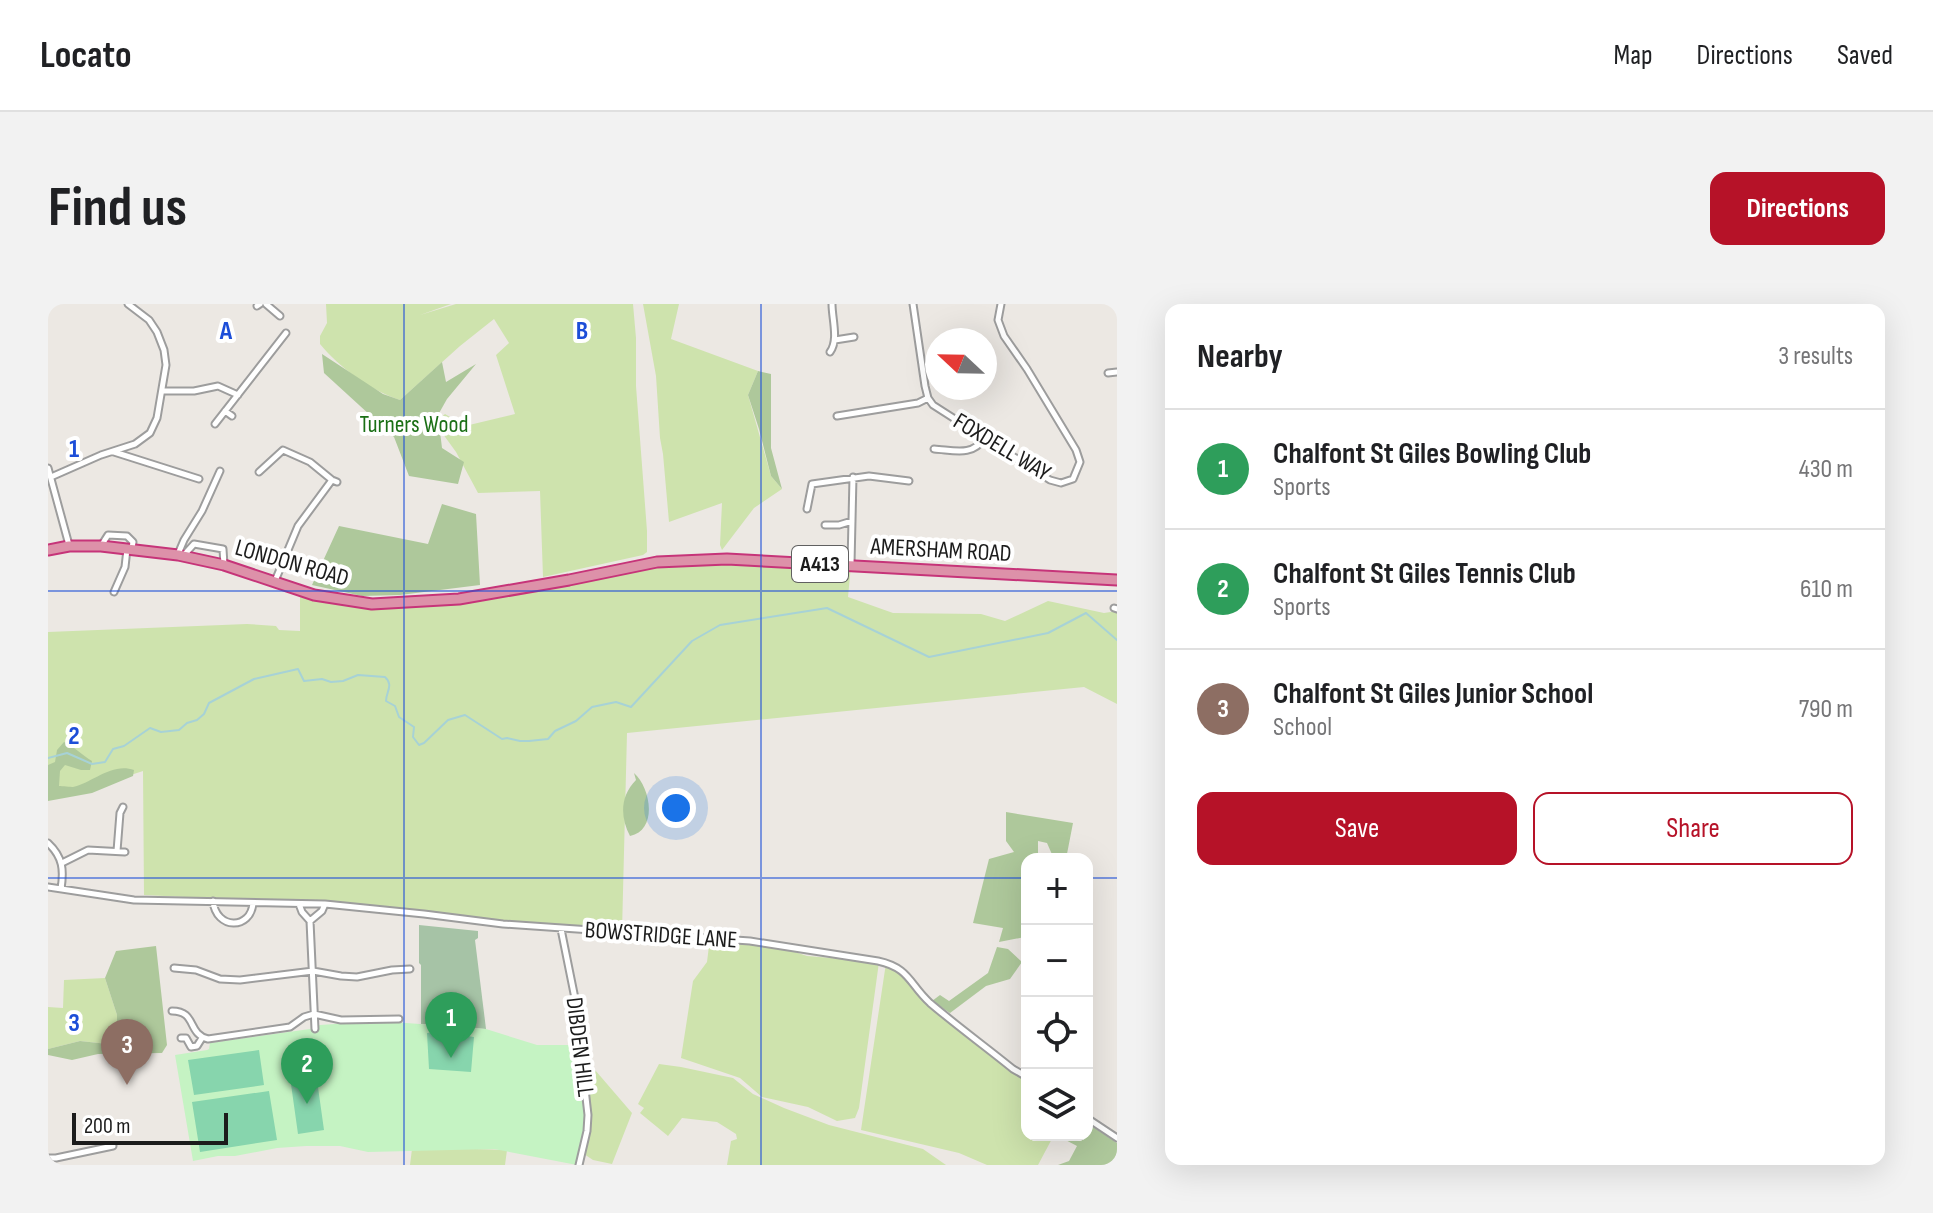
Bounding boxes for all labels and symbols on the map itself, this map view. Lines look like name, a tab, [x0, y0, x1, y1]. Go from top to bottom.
text: A	[219, 316, 233, 347]
text: B	[576, 316, 588, 347]
north arrow	[925, 328, 997, 400]
street label: FOXDELL WAY	[948, 407, 1056, 487]
park label: Turners Wood	[360, 410, 468, 439]
text: 1	[69, 434, 79, 465]
street label: AMERSHAM ROAD	[869, 532, 1012, 568]
street label: LONDON ROAD	[232, 533, 352, 593]
road number: A413	[792, 546, 848, 582]
text: 2	[68, 721, 80, 752]
your location	[656, 788, 696, 828]
street label: BOWSTRIDGE LANE	[584, 915, 738, 955]
pin: 1	[425, 992, 477, 1058]
street label: DIBDEN HILL	[560, 996, 600, 1098]
text: 3	[68, 1008, 80, 1039]
pin: 3	[101, 1019, 153, 1085]
pin: 2	[281, 1038, 333, 1104]
scale bar	[72, 1109, 228, 1145]

